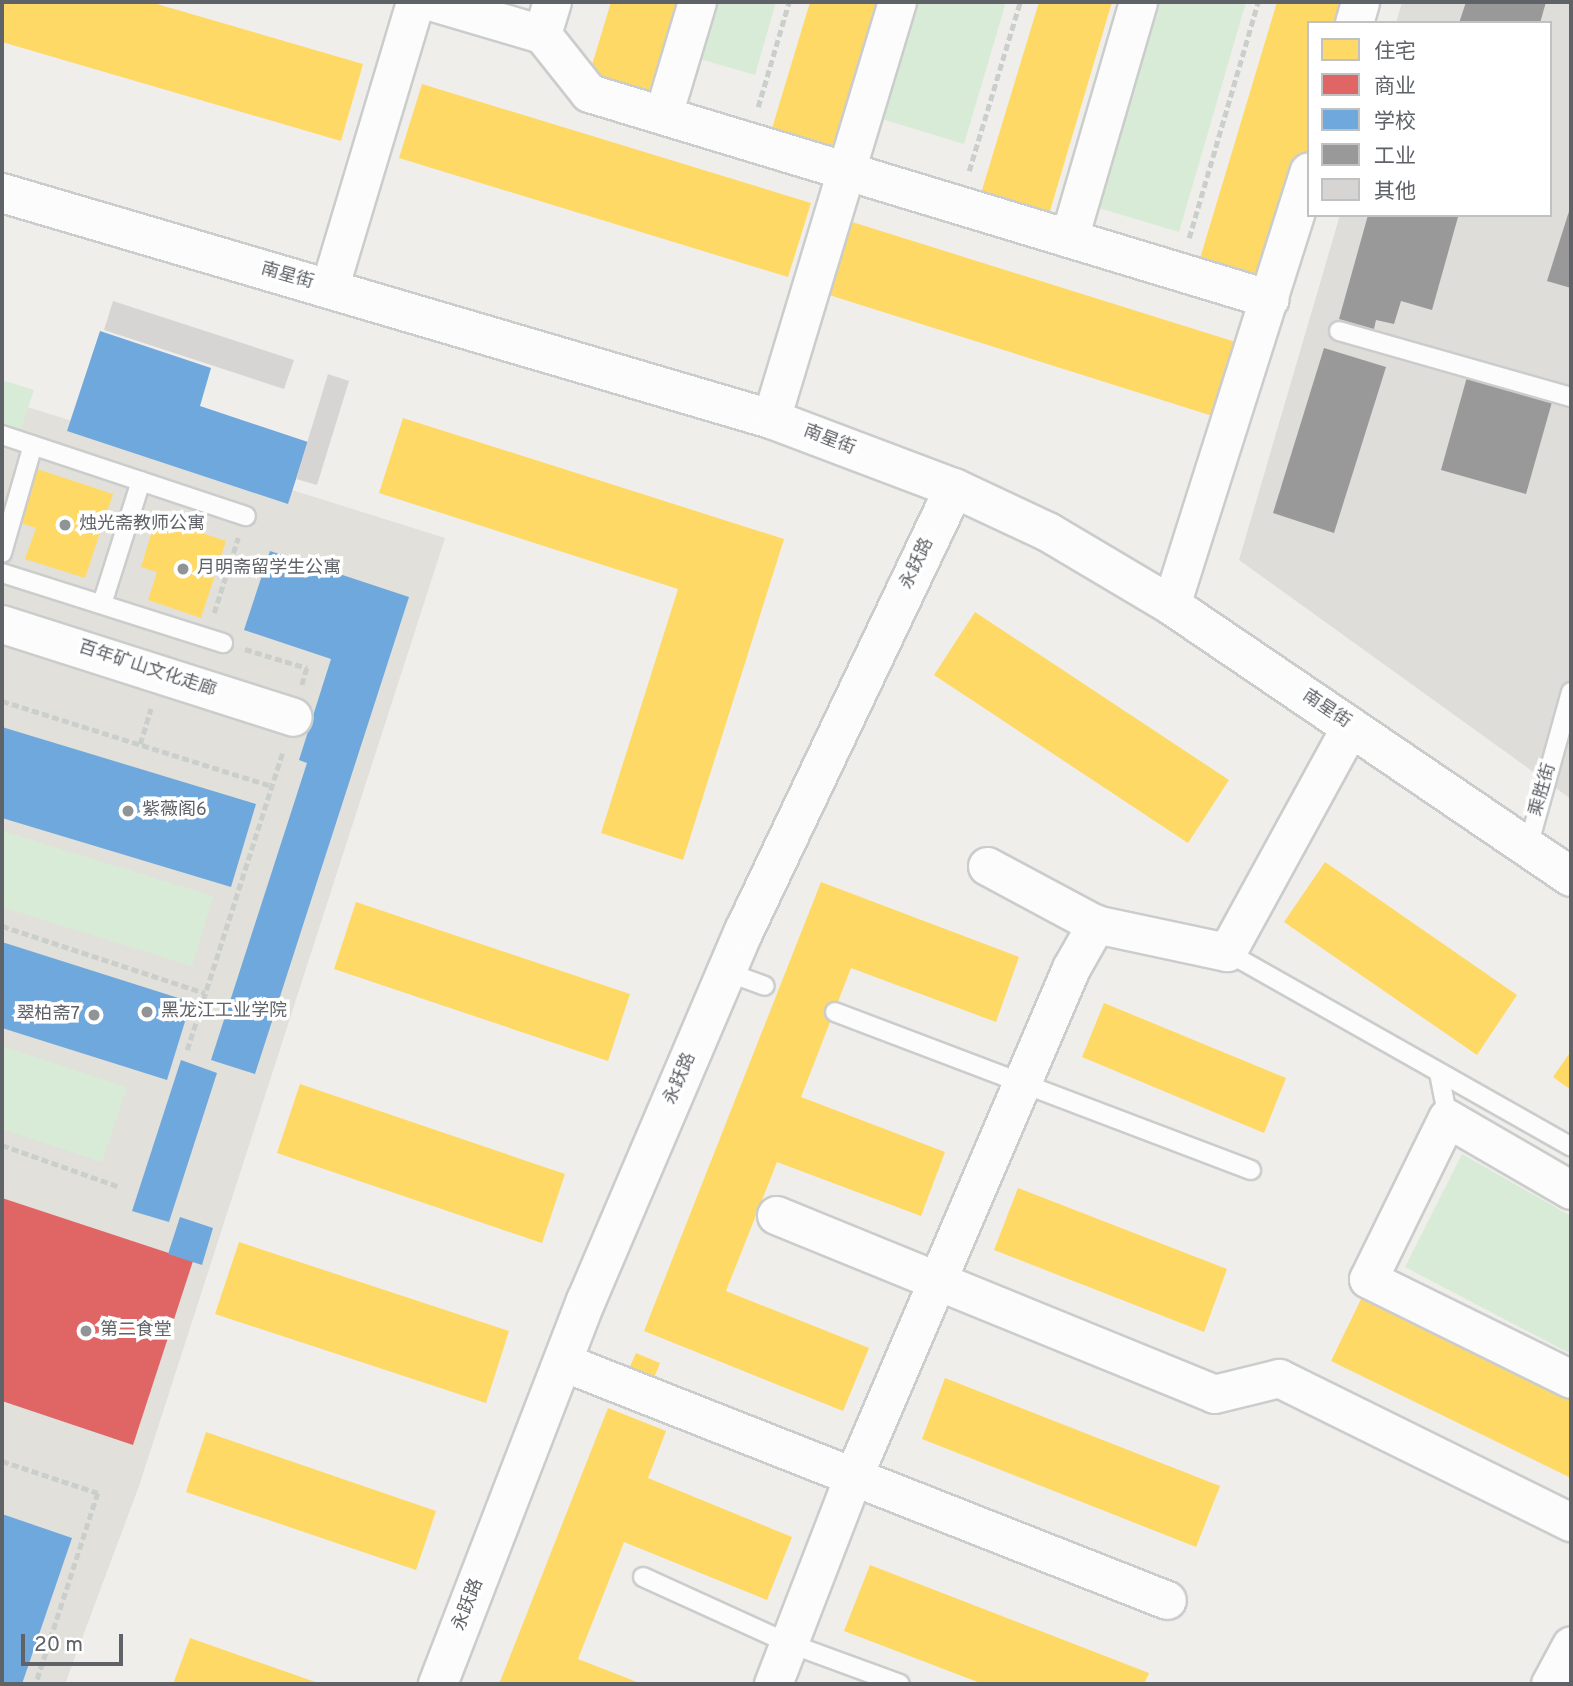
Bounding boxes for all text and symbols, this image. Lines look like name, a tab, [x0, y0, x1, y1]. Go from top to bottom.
legend	[1307, 21, 1552, 217]
text: 住宅	[1374, 39, 1416, 66]
text: 商业	[1374, 74, 1416, 101]
text: 学校	[1374, 109, 1416, 136]
text: 工业	[1374, 144, 1416, 171]
text: 其他	[1374, 179, 1416, 206]
street label: 南星街	[258, 259, 316, 295]
street label: 南星街	[800, 421, 858, 461]
place label: 烛光斋教师公寓	[79, 514, 205, 536]
marker: 烛光斋教师公寓	[57, 517, 73, 533]
street label: 永跃路	[897, 535, 939, 593]
place label: 月明斋留学生公寓	[197, 558, 341, 580]
marker: 月明斋留学生公寓	[175, 561, 191, 577]
street label: 百年矿山文化走廊	[75, 637, 219, 703]
street label: 南星街	[1298, 686, 1354, 734]
street label: 乘胜街	[1526, 761, 1562, 819]
place label: 紫薇阁6	[142, 800, 207, 822]
marker: 紫薇阁6	[120, 803, 136, 819]
place label: 黑龙江工业学院	[161, 1001, 287, 1023]
place label: 翠柏斋7	[17, 1004, 80, 1026]
marker: 黑龙江工业学院	[139, 1004, 155, 1020]
marker: 翠柏斋7	[86, 1007, 102, 1023]
street label: 永跃路	[661, 1050, 701, 1108]
place label: 第二食堂	[100, 1320, 172, 1342]
marker: 第二食堂	[78, 1323, 94, 1339]
street label: 永跃路	[449, 1576, 489, 1634]
scale bar	[24, 1620, 126, 1664]
text: 20 m	[34, 1632, 83, 1659]

